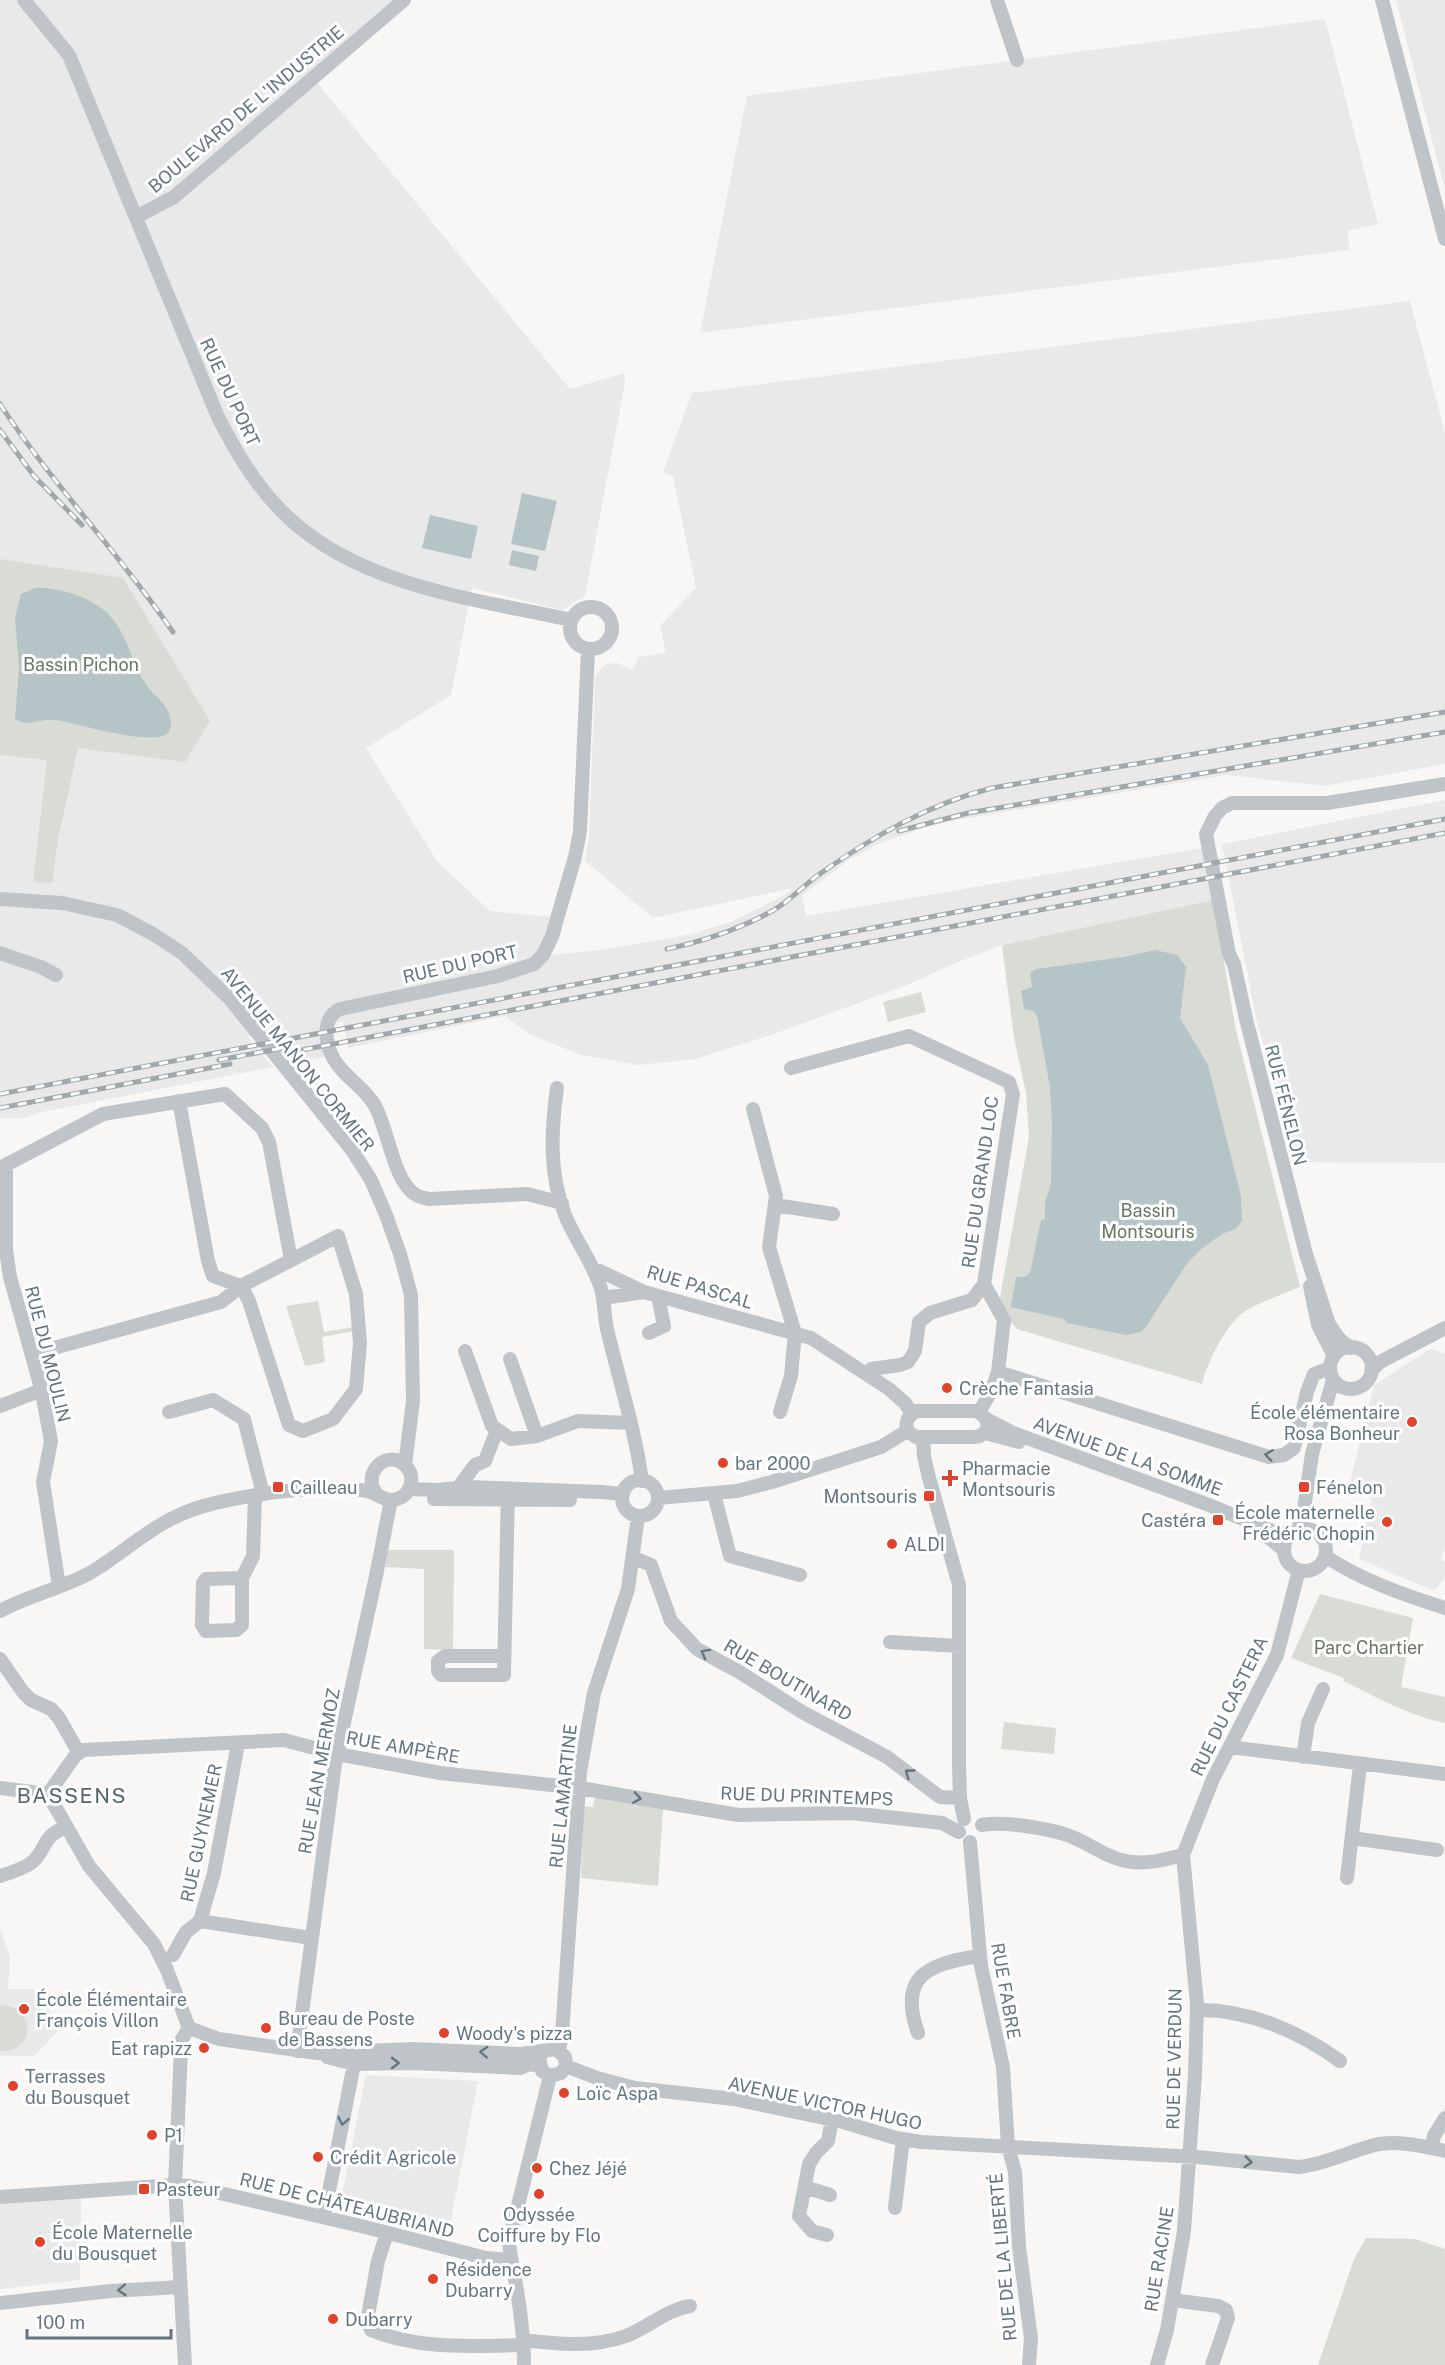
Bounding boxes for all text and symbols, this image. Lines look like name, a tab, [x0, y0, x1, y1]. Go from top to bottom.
street label: BOULEVARD DE L'INDUSTRIE	[144, 21, 348, 197]
street label: RUE DU PORT	[196, 335, 264, 450]
park label: Bassin Pichon	[23, 654, 139, 675]
street label: RUE DU PORT	[401, 941, 520, 987]
street label: AVENUE MANON CORMIER	[217, 962, 379, 1156]
street label: RUE FÉNELON	[1261, 1042, 1312, 1168]
street label: RUE DU GRAND LOC	[958, 1095, 1002, 1269]
park label: Bassin Montsouris	[1101, 1200, 1195, 1242]
street label: RUE PASCAL	[644, 1261, 756, 1313]
street label: RUE DU MOULIN	[21, 1284, 75, 1424]
place label: Crèche Fantasia	[959, 1378, 1094, 1399]
marker: Crèche Fantasia	[940, 1381, 954, 1395]
place label: École élémentaire Rosa Bonheur	[1250, 1401, 1400, 1444]
street label: AVENUE DE LA SOMME	[1031, 1412, 1225, 1500]
marker: École élémentaire Rosa Bonheur	[1405, 1415, 1419, 1429]
one-way arrow	[1265, 1450, 1274, 1462]
place label: bar 2000	[735, 1453, 811, 1474]
marker: bar 2000	[716, 1456, 730, 1470]
place label: Pharmacie Montsouris	[962, 1458, 1055, 1500]
marker: Pharmacie Montsouris	[943, 1471, 957, 1485]
place label: Cailleau	[290, 1477, 357, 1498]
place label: Fénelon	[1316, 1477, 1383, 1498]
marker: Cailleau	[271, 1480, 285, 1494]
marker: Fénelon	[1297, 1480, 1311, 1494]
place label: Montsouris	[824, 1486, 917, 1507]
marker: Montsouris	[922, 1489, 936, 1503]
place label: École maternelle Frédéric Chopin	[1235, 1501, 1375, 1544]
place label: Castéra	[1141, 1510, 1206, 1531]
marker: Castéra	[1211, 1513, 1225, 1527]
marker: École maternelle Frédéric Chopin	[1380, 1515, 1394, 1529]
place label: ALDI	[904, 1534, 945, 1555]
marker: ALDI	[885, 1537, 899, 1551]
street label: RUE DU CASTERA	[1186, 1633, 1272, 1779]
street label: RUE BOUTINARD	[720, 1635, 856, 1725]
park label: Parc Chartier	[1314, 1637, 1424, 1658]
one-way arrow	[701, 1649, 711, 1660]
street label: RUE JEAN MERMOZ	[294, 1686, 344, 1856]
street label: RUE LAMARTINE	[545, 1723, 581, 1869]
street label: RUE AMPÈRE	[345, 1726, 462, 1767]
street label: RUE GUYNEMER	[176, 1762, 226, 1904]
one-way arrow	[905, 1770, 916, 1781]
street label: RUE DU PRINTEMPS	[720, 1782, 894, 1810]
district label: BASSENS	[17, 1783, 127, 1808]
one-way arrow	[633, 1792, 642, 1804]
street label: RUE FABRE	[987, 1941, 1025, 2041]
place label: École Élémentaire François Villon	[36, 1988, 187, 2031]
street label: RUE DE VERDUN	[1162, 1988, 1186, 2130]
marker: École Élémentaire François Villon	[17, 2002, 31, 2016]
place label: Bureau de Poste de Bassens	[278, 2008, 415, 2050]
marker: Bureau de Poste de Bassens	[259, 2021, 273, 2035]
place label: Woody's pizza	[456, 2023, 573, 2044]
marker: Woody's pizza	[437, 2026, 451, 2040]
place label: Eat rapizz	[111, 2038, 192, 2059]
marker: Eat rapizz	[197, 2041, 211, 2055]
one-way arrow	[480, 2046, 489, 2059]
one-way arrow	[390, 2057, 399, 2069]
place label: Terrasses du Bousquet	[25, 2066, 130, 2108]
street label: AVENUE VICTOR HUGO	[726, 2072, 924, 2134]
marker: Terrasses du Bousquet	[6, 2079, 20, 2093]
place label: Loïc Aspa	[576, 2083, 658, 2104]
marker: Loïc Aspa	[557, 2086, 571, 2100]
one-way arrow	[337, 2116, 350, 2126]
place label: P1	[164, 2125, 183, 2146]
marker: P1	[145, 2128, 159, 2142]
place label: Crédit Agricole	[330, 2147, 456, 2168]
marker: Crédit Agricole	[311, 2150, 325, 2164]
one-way arrow	[1243, 2155, 1252, 2168]
place label: Chez Jéjé	[549, 2158, 627, 2179]
marker: Chez Jéjé	[530, 2161, 544, 2175]
street label: RUE DE CHÂTEAUBRIAND	[238, 2168, 456, 2242]
street label: RUE DE LA LIBERTÉ	[984, 2172, 1021, 2342]
place label: Pasteur	[156, 2179, 221, 2200]
marker: Pasteur	[137, 2182, 151, 2196]
marker: Odyssée Coiffure by Flo	[532, 2187, 546, 2201]
place label: Odyssée Coiffure by Flo	[477, 2204, 601, 2246]
street label: RUE RACINE	[1140, 2205, 1178, 2313]
place label: École Maternelle du Bousquet	[52, 2221, 193, 2264]
marker: École Maternelle du Bousquet	[33, 2235, 47, 2249]
place label: Résidence Dubarry	[445, 2259, 532, 2301]
marker: Résidence Dubarry	[426, 2272, 440, 2286]
one-way arrow	[117, 2284, 126, 2297]
scale bar	[27, 2302, 171, 2340]
place label: Dubarry	[345, 2309, 413, 2330]
text: 100 m	[36, 2312, 85, 2333]
marker: Dubarry	[326, 2312, 340, 2326]

